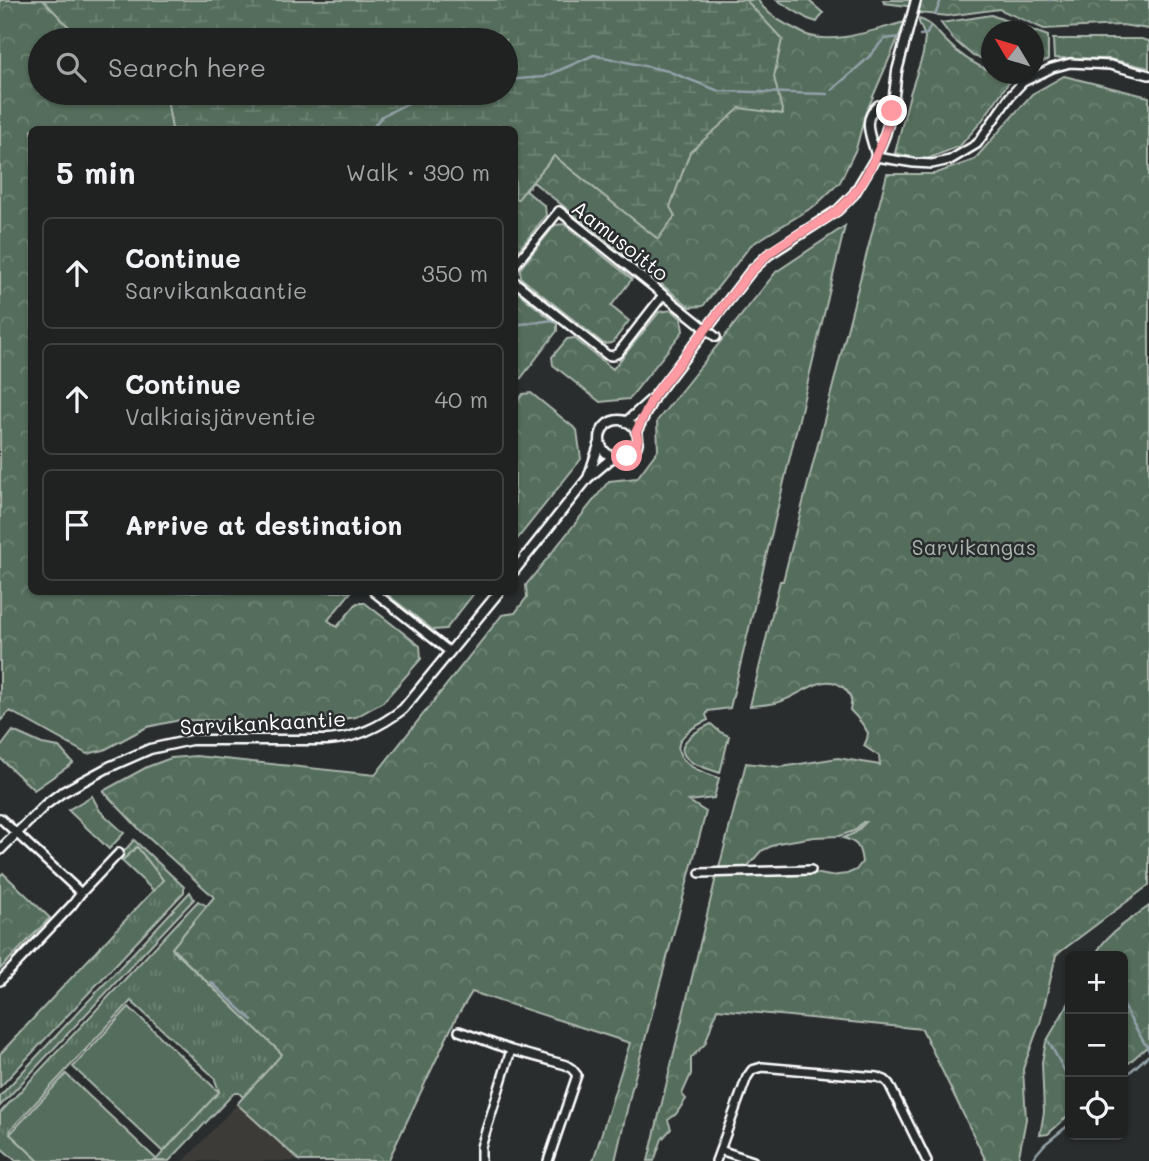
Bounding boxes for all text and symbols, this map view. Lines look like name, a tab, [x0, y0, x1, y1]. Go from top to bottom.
north arrow	[981, 21, 1044, 84]
search box	[28, 28, 518, 105]
icon: search	[52, 48, 90, 86]
text: Search here	[108, 50, 266, 84]
route end	[876, 95, 907, 126]
text: 5 min	[56, 152, 136, 192]
text: Walk · 390 m	[346, 157, 490, 187]
street label: Aamusoitto	[567, 194, 675, 286]
text: Continue	[125, 241, 241, 275]
icon: ahead	[58, 254, 96, 292]
text: 350 m	[421, 258, 488, 288]
text: Sarvikankaantie	[125, 275, 307, 305]
text: Continue	[125, 367, 241, 401]
icon: ahead	[58, 380, 96, 418]
text: 40 m	[435, 384, 488, 414]
text: Valkiaisjärventie	[125, 401, 316, 431]
route start	[611, 440, 642, 471]
icon: arrive	[58, 506, 96, 544]
text: Arrive at destination	[125, 508, 402, 542]
park label: Sarvikangas	[912, 533, 1036, 560]
street label: Sarvikankaantie	[179, 704, 347, 740]
map controls	[1065, 951, 1128, 1140]
button: +	[1065, 951, 1128, 1014]
button: −	[1065, 1014, 1128, 1077]
button: locate	[1065, 1077, 1128, 1140]

